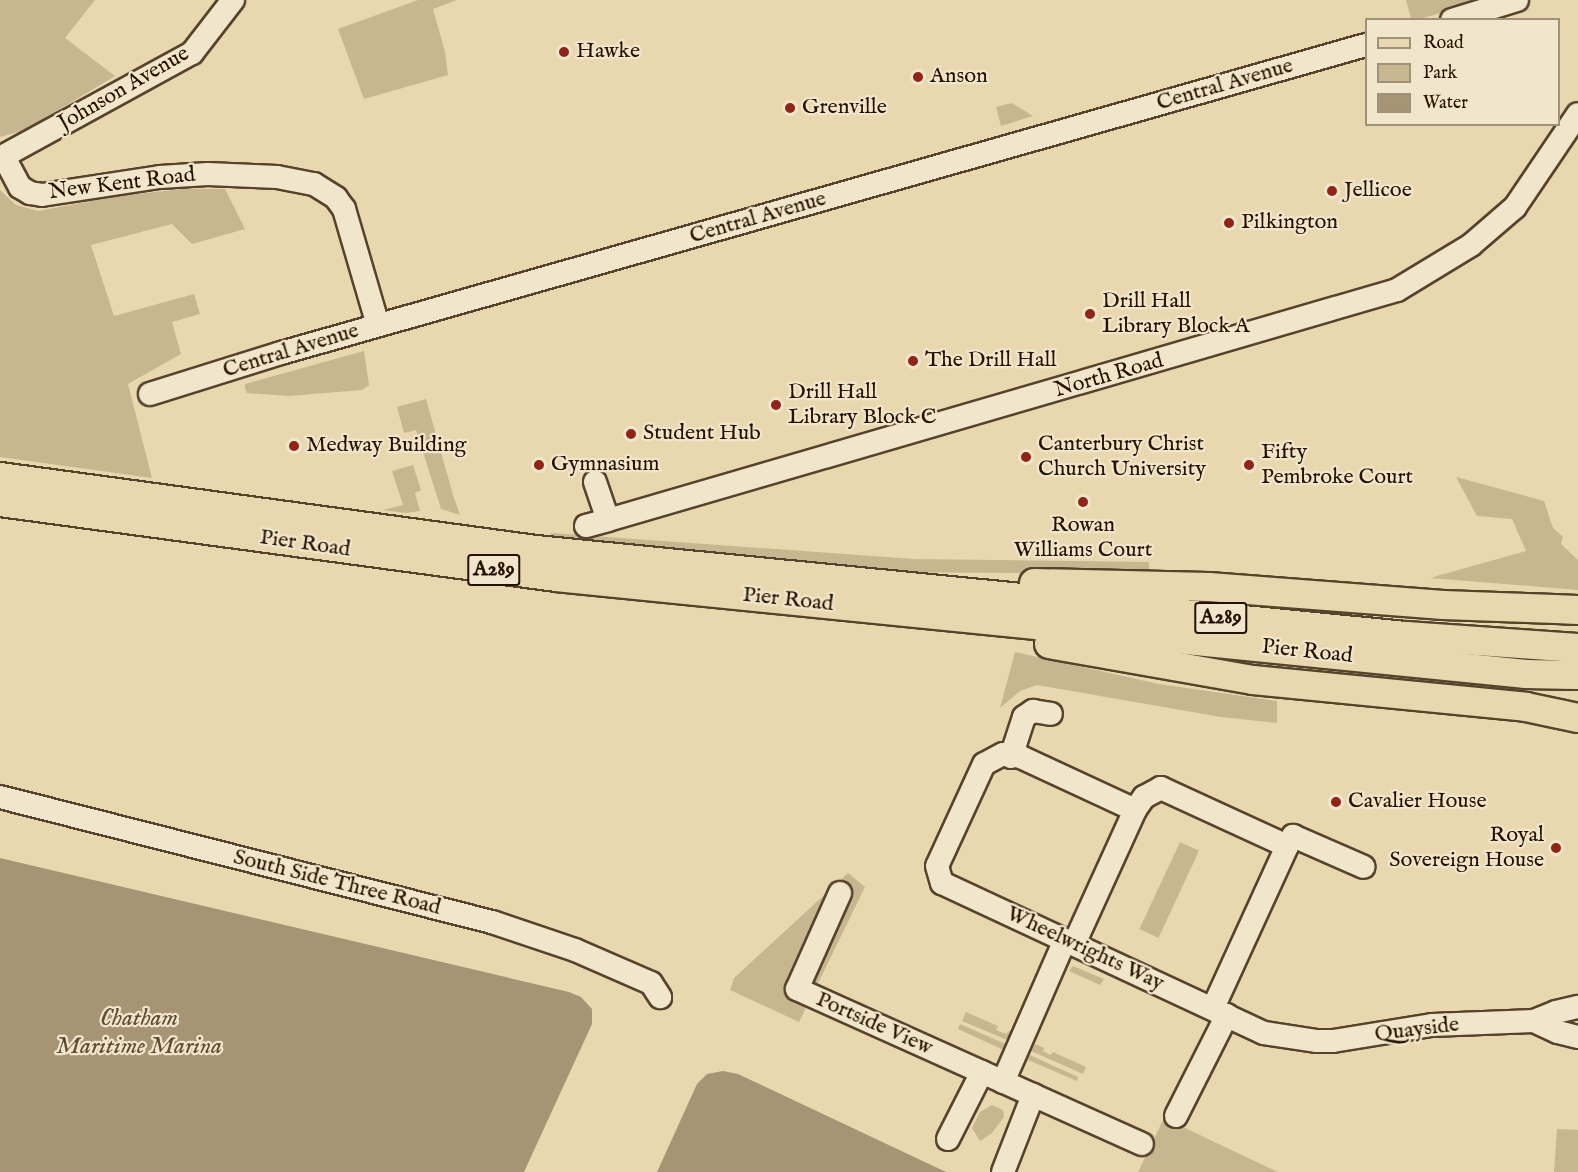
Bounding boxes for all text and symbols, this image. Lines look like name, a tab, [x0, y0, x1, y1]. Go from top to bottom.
legend	[1365, 18, 1560, 126]
text: Road	[1423, 32, 1464, 55]
place label: Hawke	[576, 39, 640, 65]
street label: Johnson Avenue	[54, 41, 194, 137]
marker: Hawke	[557, 45, 571, 59]
street label: Central Avenue	[1154, 53, 1296, 117]
text: Park	[1423, 62, 1457, 85]
place label: Anson	[930, 64, 988, 90]
marker: Anson	[911, 70, 925, 84]
text: Water	[1423, 92, 1468, 115]
place label: Grenville	[802, 95, 887, 121]
marker: Grenville	[783, 101, 797, 115]
street label: New Kent Road	[47, 162, 197, 206]
place label: Jellicoe	[1344, 178, 1412, 204]
marker: Jellicoe	[1325, 184, 1339, 198]
street label: Central Avenue	[687, 186, 829, 250]
place label: Pilkington	[1241, 210, 1338, 236]
marker: Pilkington	[1222, 216, 1236, 230]
place label: Drill Hall Library Block A	[1102, 288, 1250, 340]
marker: Drill Hall Library Block A	[1083, 307, 1097, 321]
street label: Central Avenue	[220, 318, 362, 384]
place label: The Drill Hall	[925, 348, 1057, 374]
street label: North Road	[1051, 348, 1167, 404]
marker: The Drill Hall	[906, 354, 920, 368]
place label: Drill Hall Library Block C	[788, 379, 936, 430]
marker: Drill Hall Library Block C	[769, 398, 783, 412]
place label: Student Hub	[643, 421, 761, 447]
marker: Student Hub	[624, 427, 638, 441]
place label: Canterbury Christ Church University	[1038, 431, 1206, 482]
place label: Medway Building	[306, 433, 467, 459]
marker: Medway Building	[287, 439, 301, 453]
place label: Fifty Pembroke Court	[1261, 439, 1413, 490]
marker: Canterbury Christ Church University	[1019, 450, 1033, 464]
place label: Gymnasium	[551, 452, 659, 478]
marker: Gymnasium	[532, 458, 546, 472]
marker: Fifty Pembroke Court	[1242, 458, 1256, 472]
marker: Rowan Williams Court	[1076, 495, 1090, 509]
place label: Rowan Williams Court	[1014, 512, 1152, 564]
street label: Pier Road	[258, 525, 352, 563]
road number: A289	[467, 552, 521, 588]
street label: Pier Road	[741, 582, 835, 618]
road number: A289	[1194, 600, 1248, 636]
street label: Pier Road	[1260, 634, 1354, 670]
place label: Cavalier House	[1348, 789, 1487, 815]
marker: Cavalier House	[1329, 795, 1343, 809]
place label: Royal Sovereign House	[1389, 822, 1544, 873]
marker: Royal Sovereign House	[1549, 841, 1563, 855]
street label: South Side Three Road	[231, 844, 443, 922]
street label: Wheelwrights Way	[1002, 901, 1168, 997]
street label: Portside View	[812, 987, 936, 1061]
water label: Chatham Maritime Marina	[56, 1005, 222, 1061]
street label: Quayside	[1373, 1012, 1461, 1048]

